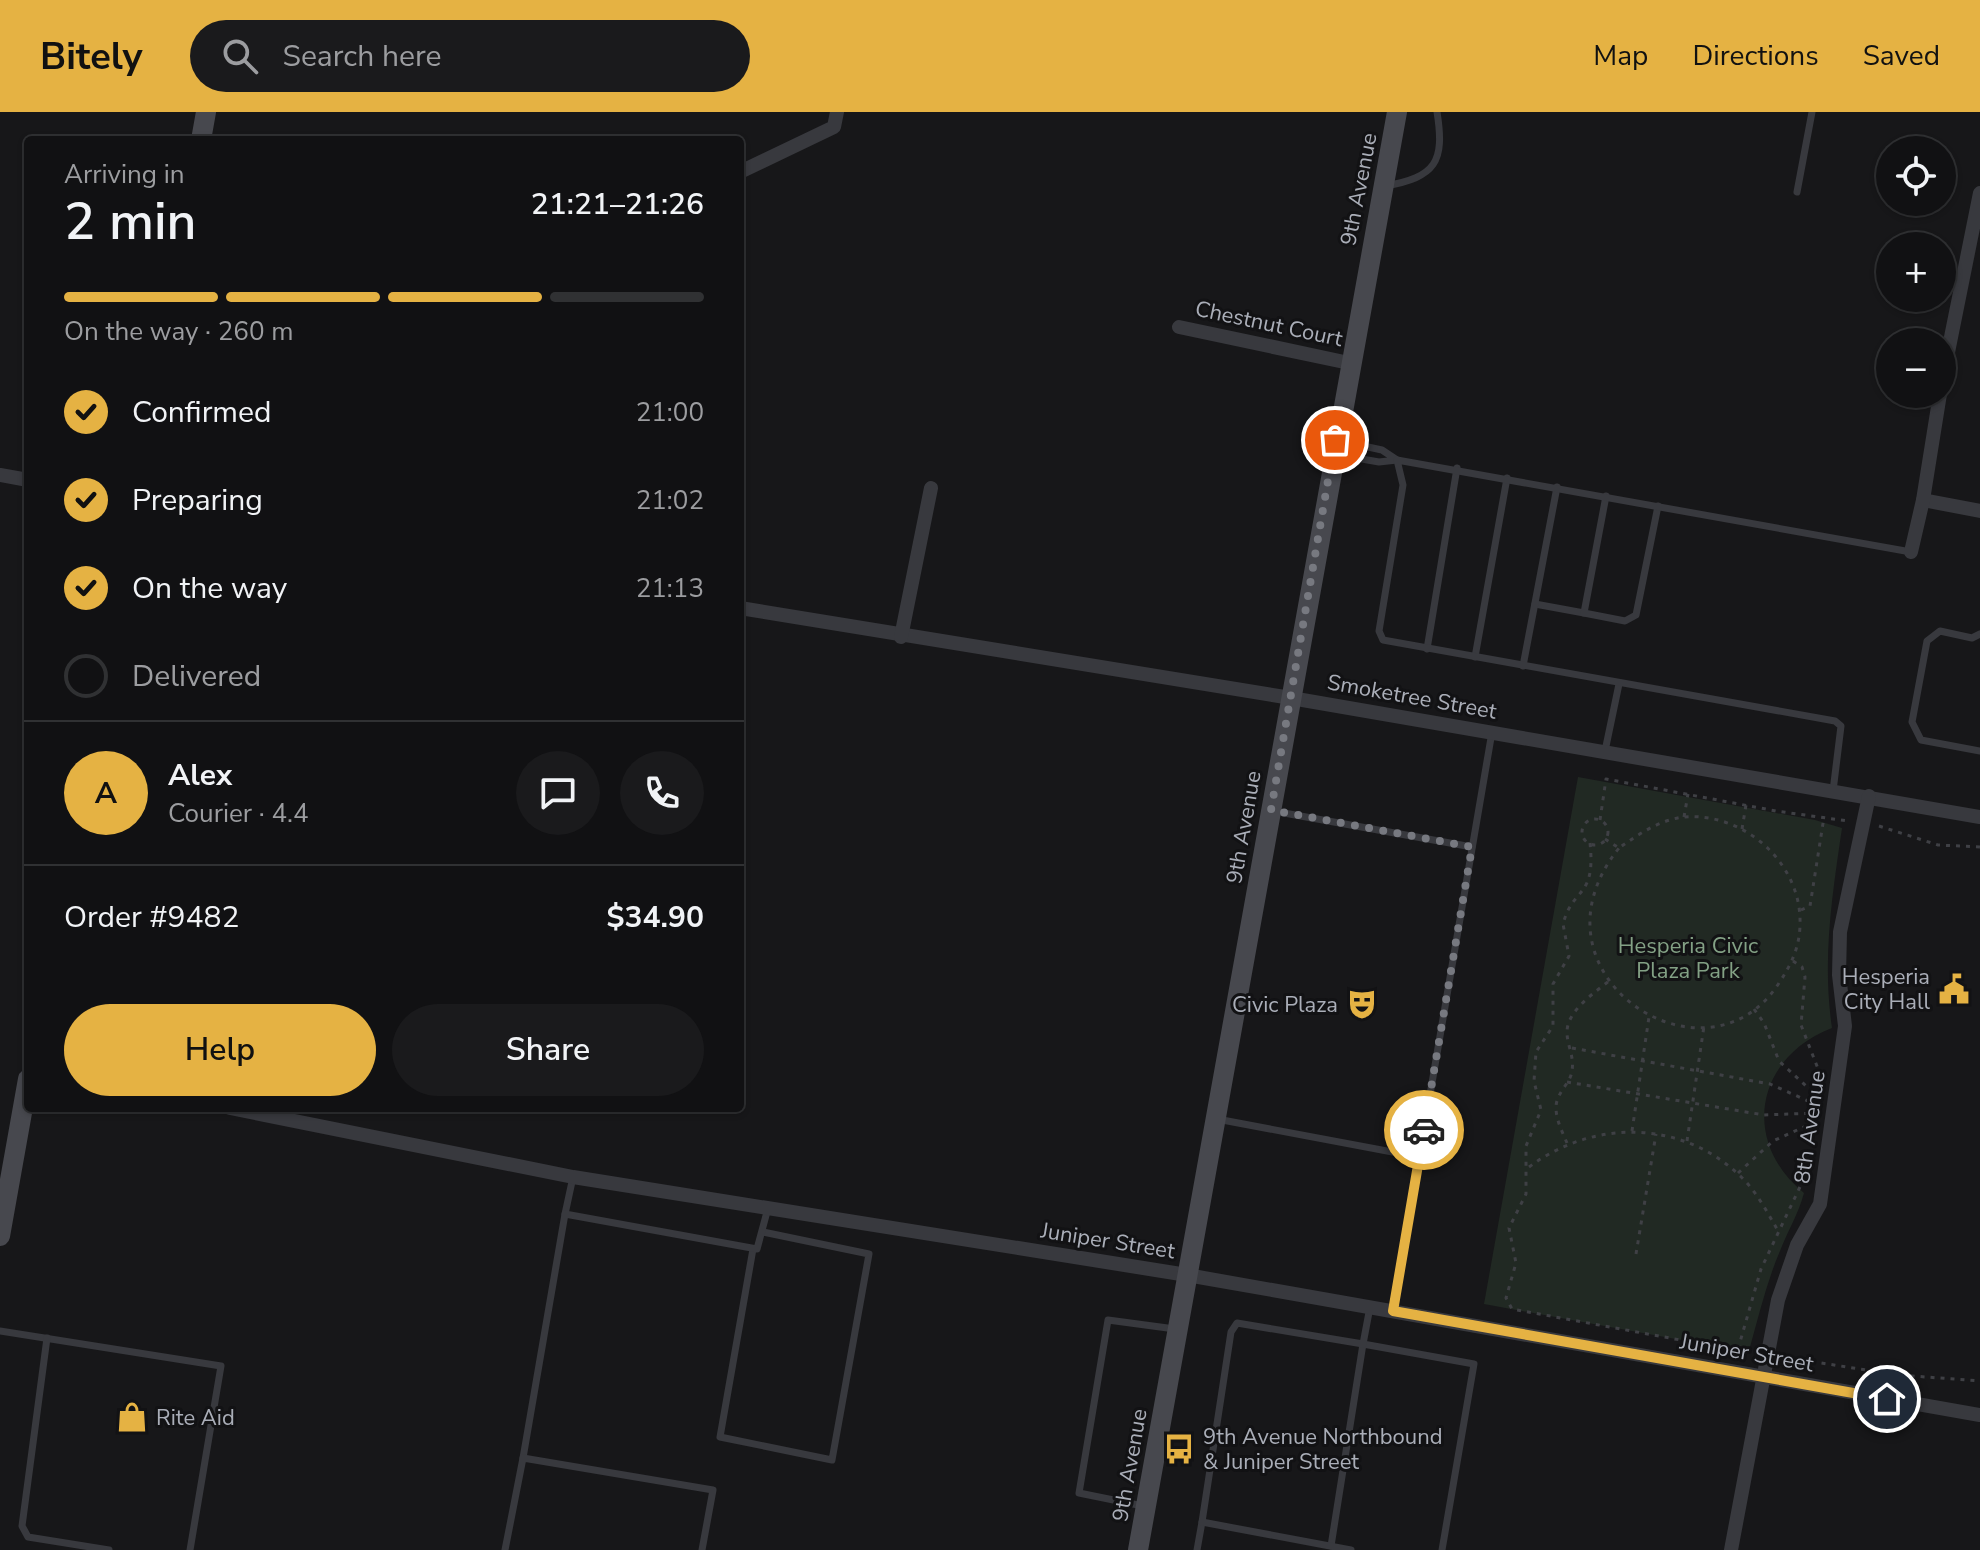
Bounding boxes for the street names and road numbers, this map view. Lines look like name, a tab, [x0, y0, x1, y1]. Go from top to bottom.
street label: 9th Avenue	[1333, 130, 1385, 248]
street label: Chestnut Court	[1192, 294, 1346, 354]
street label: Smoketree Street	[1325, 667, 1499, 727]
street label: 9th Avenue	[1219, 768, 1269, 886]
street label: 8th Avenue	[1787, 1069, 1833, 1186]
street label: Juniper Street	[1038, 1215, 1177, 1266]
street label: Juniper Street	[1677, 1326, 1816, 1380]
street label: 9th Avenue	[1105, 1406, 1155, 1524]

